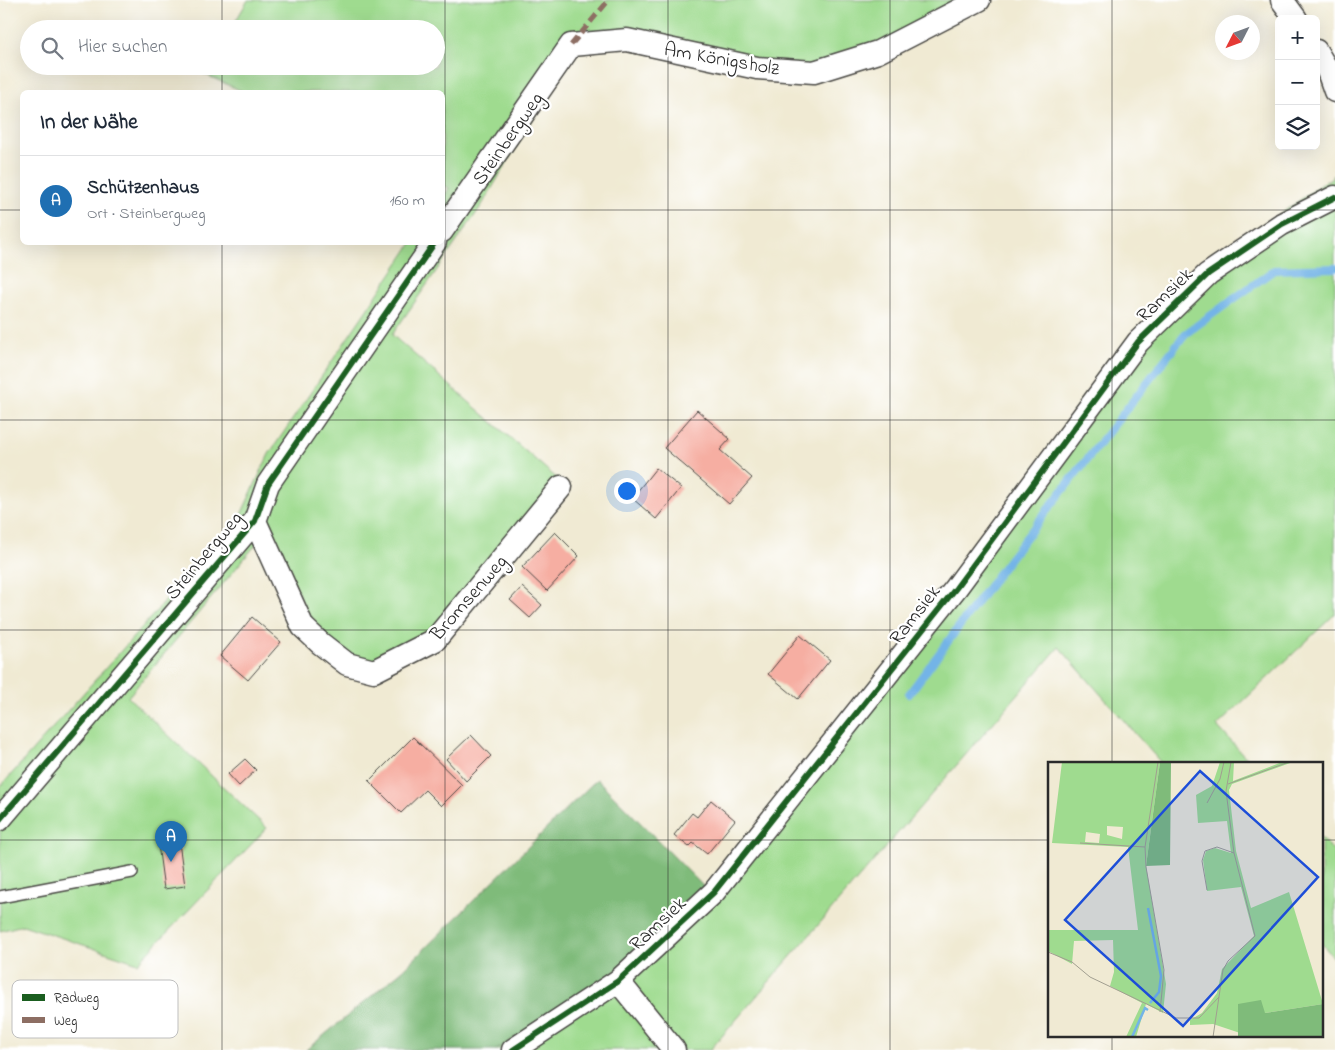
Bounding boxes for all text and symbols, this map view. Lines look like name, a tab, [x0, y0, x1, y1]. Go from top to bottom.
north arrow	[1215, 15, 1260, 60]
map controls	[1275, 15, 1320, 150]
button: +	[1275, 15, 1320, 60]
search box	[20, 20, 445, 75]
icon: search	[38, 34, 66, 62]
text: Hier suchen	[78, 34, 167, 61]
street label: Am Königsholz	[661, 36, 782, 86]
button: −	[1275, 60, 1320, 105]
street label: Steinbergweg	[466, 87, 553, 192]
button: layers	[1275, 105, 1320, 150]
text: In der Nähe	[40, 108, 138, 138]
text: Schützenhaus	[87, 175, 199, 202]
text: A	[51, 189, 61, 213]
text: 160 m	[390, 189, 425, 213]
text: Ort · Steinbergweg	[87, 202, 205, 226]
street label: Ramsiek	[1131, 261, 1201, 330]
your location	[614, 478, 640, 504]
street label: Steinbergweg	[159, 506, 251, 608]
street label: Bromsenweg	[424, 549, 516, 649]
street label: Ramsiek	[883, 579, 949, 652]
inset map	[1048, 762, 1322, 1038]
pin: A	[155, 821, 187, 862]
street label: Ramsiek	[624, 891, 694, 959]
legend	[12, 980, 178, 1038]
text: Radweg	[54, 988, 99, 1010]
text: Weg	[54, 1011, 77, 1033]

